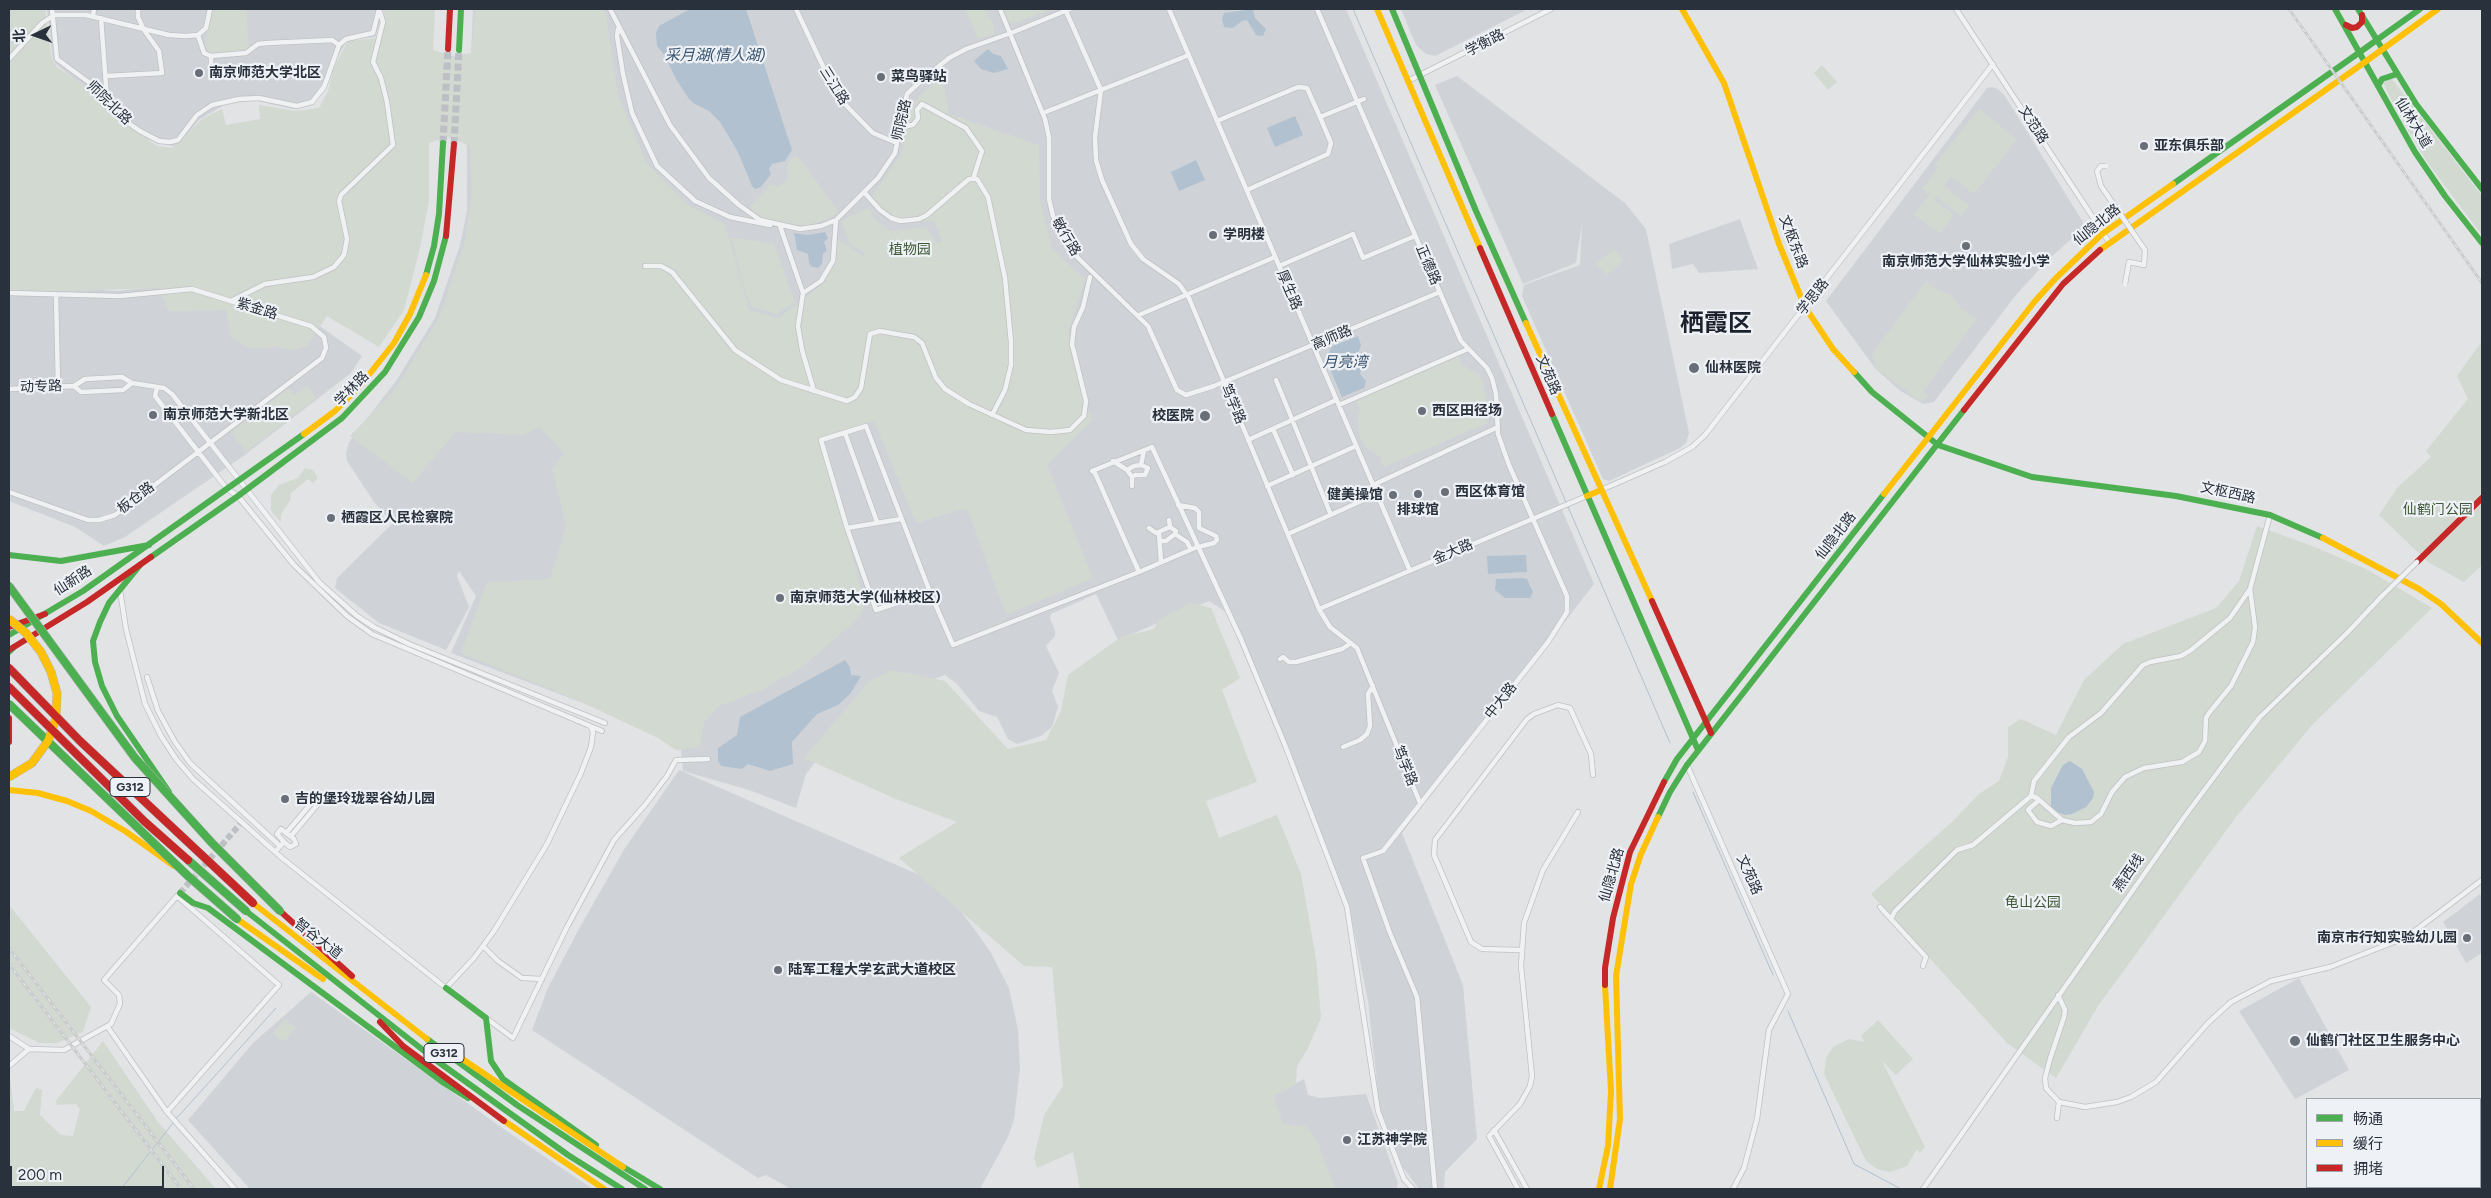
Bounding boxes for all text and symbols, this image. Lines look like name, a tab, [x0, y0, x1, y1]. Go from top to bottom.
north arrow	[10, 10, 60, 60]
street label: 学衡路	[1462, 26, 1508, 60]
text: 北	[11, 28, 28, 43]
water label: 采月湖(情人湖)	[665, 47, 765, 65]
street label: 三江路	[816, 64, 852, 108]
place label: 南京师范大学北区	[209, 65, 321, 81]
marker: 南京师范大学北区	[193, 67, 205, 79]
place label: 菜鸟驿站	[891, 69, 947, 85]
marker: 菜鸟驿站	[875, 71, 887, 83]
street label: 师院北路	[83, 78, 135, 128]
street label: 仙林大道	[2391, 95, 2435, 151]
street label: 师院路	[889, 98, 915, 142]
street label: 文范路	[2015, 103, 2051, 147]
place label: 亚东俱乐部	[2154, 138, 2224, 154]
marker: 亚东俱乐部	[2138, 140, 2150, 152]
street label: 仙隐北路	[2070, 201, 2124, 249]
street label: 文枢东路	[1775, 213, 1811, 271]
street label: 敏行路	[1048, 215, 1084, 259]
place label: 学明楼	[1223, 227, 1265, 243]
marker: 学明楼	[1207, 229, 1219, 241]
marker: 南京师范大学仙林实验小学	[1960, 240, 1972, 252]
park label: 植物园	[889, 242, 931, 258]
street label: 正德路	[1412, 242, 1444, 288]
place label: 南京师范大学仙林实验小学	[1882, 254, 2050, 270]
street label: 厚生路	[1273, 267, 1305, 313]
street label: 学思路	[1793, 275, 1833, 319]
street label: 紫金路	[234, 295, 280, 323]
district label: 栖霞区	[1680, 310, 1752, 338]
street label: 高师路	[1309, 322, 1355, 354]
street label: 文苑路	[1532, 352, 1564, 398]
water label: 月亮湾	[1323, 354, 1367, 372]
place label: 仙林医院	[1705, 360, 1761, 376]
marker: 仙林医院	[1687, 361, 1701, 375]
street label: 学林路	[331, 368, 373, 410]
street label: 动专路	[20, 378, 62, 396]
street label: 笃学路	[1217, 381, 1249, 427]
place label: 西区田径场	[1432, 403, 1502, 419]
marker: 西区田径场	[1416, 405, 1428, 417]
place label: 南京师范大学新北区	[163, 407, 289, 423]
place label: 校医院	[1152, 408, 1194, 424]
marker: 南京师范大学新北区	[147, 409, 159, 421]
marker: 校医院	[1198, 409, 1212, 423]
street label: 板仓路	[114, 479, 158, 517]
street label: 文枢西路	[2199, 479, 2257, 507]
place label: 西区体育馆	[1455, 484, 1525, 500]
marker: 西区体育馆	[1439, 486, 1451, 498]
place label: 健美操馆	[1327, 487, 1383, 503]
marker: 排球馆	[1412, 488, 1424, 500]
marker: 健美操馆	[1387, 489, 1399, 501]
place label: 排球馆	[1397, 502, 1439, 518]
park label: 仙鹤门公园	[2403, 502, 2473, 518]
street label: 仙隐北路	[1812, 509, 1860, 563]
place label: 栖霞区人民检察院	[341, 510, 453, 526]
marker: 栖霞区人民检察院	[325, 512, 337, 524]
street label: 金大路	[1430, 536, 1476, 568]
street label: 仙新路	[51, 563, 95, 599]
place label: 南京师范大学(仙林校区)	[790, 590, 941, 606]
marker: 南京师范大学(仙林校区)	[774, 592, 786, 604]
street label: 中大路	[1481, 679, 1521, 723]
street label: 笃学路	[1389, 743, 1421, 789]
road number: G312	[110, 778, 150, 796]
place label: 吉的堡玲珑翠谷幼儿园	[295, 791, 435, 807]
marker: 吉的堡玲珑翠谷幼儿园	[279, 793, 291, 805]
street label: 仙隐北路	[1596, 846, 1628, 904]
street label: 燕西线	[2110, 851, 2148, 895]
street label: 文苑路	[1733, 852, 1765, 898]
park label: 龟山公园	[2005, 895, 2061, 911]
street label: 智谷大道	[291, 915, 345, 963]
place label: 南京市行知实验幼儿园	[2317, 930, 2457, 946]
marker: 南京市行知实验幼儿园	[2461, 932, 2473, 944]
place label: 陆军工程大学玄武大道校区	[788, 962, 956, 978]
marker: 陆军工程大学玄武大道校区	[772, 964, 784, 976]
place label: 仙鹤门社区卫生服务中心	[2306, 1033, 2460, 1049]
marker: 仙鹤门社区卫生服务中心	[2288, 1034, 2302, 1048]
road number: G312	[424, 1044, 464, 1062]
legend	[2306, 1098, 2481, 1188]
text: 畅通	[2353, 1110, 2383, 1128]
place label: 江苏神学院	[1357, 1132, 1427, 1148]
marker: 江苏神学院	[1341, 1134, 1353, 1146]
text: 缓行	[2353, 1135, 2383, 1153]
scale bar	[12, 1156, 166, 1188]
text: 拥堵	[2353, 1160, 2383, 1178]
text: 200 m	[18, 1166, 62, 1184]

